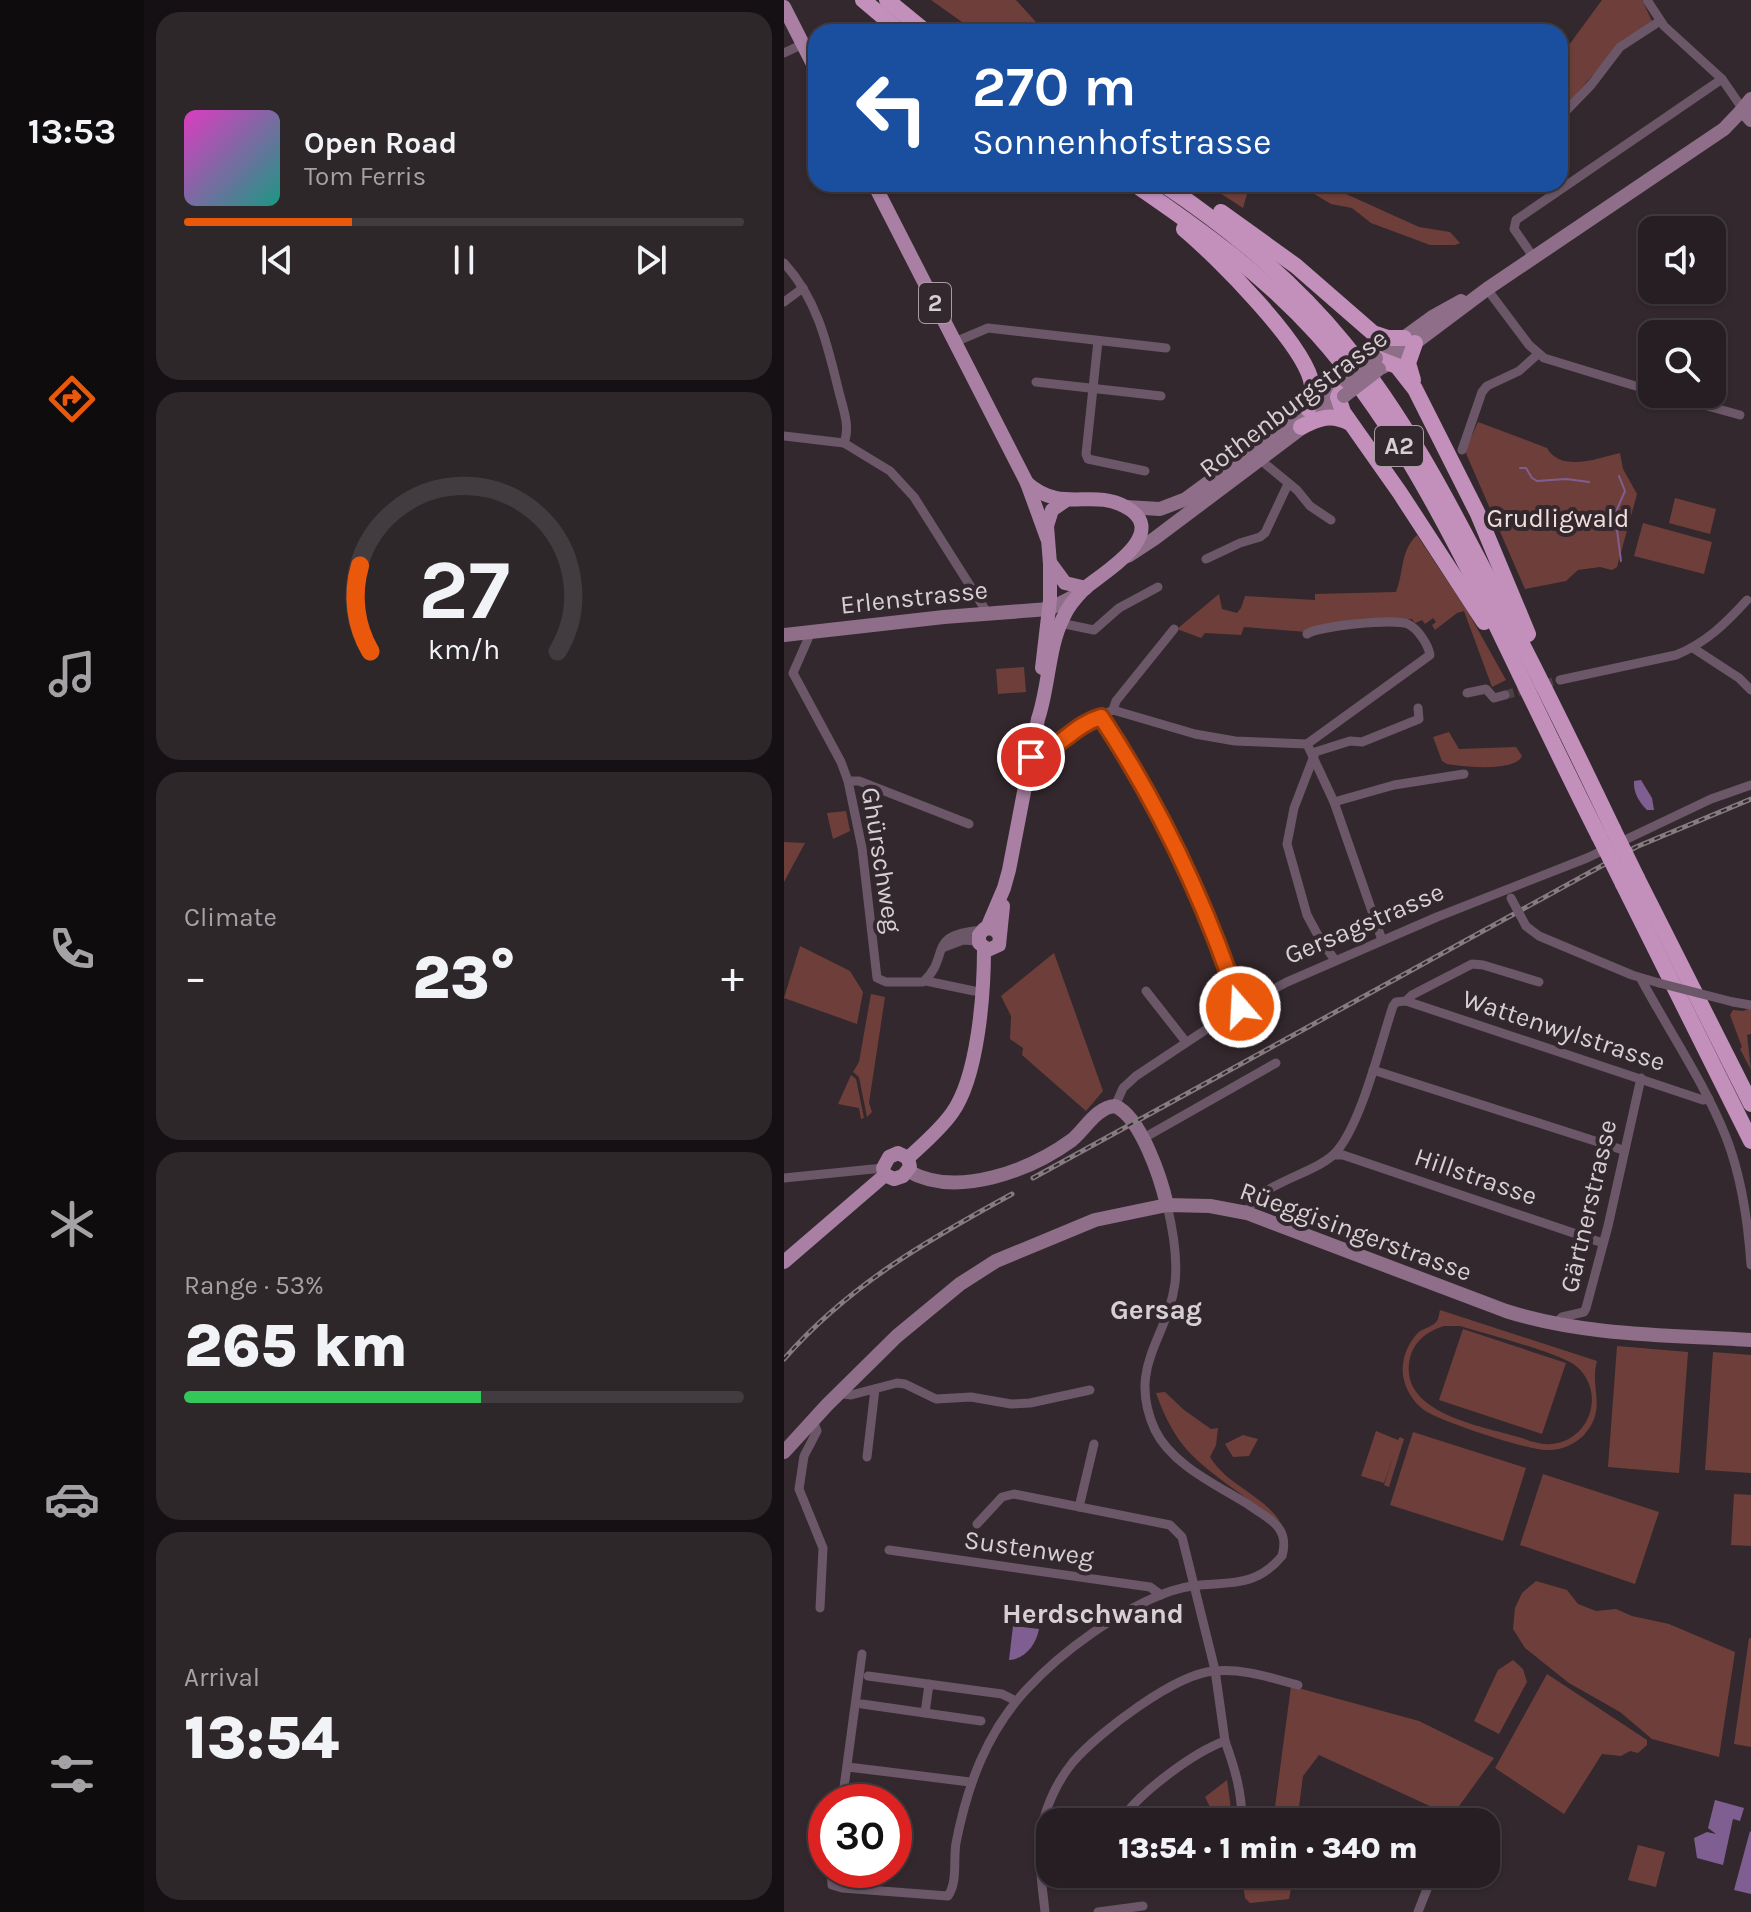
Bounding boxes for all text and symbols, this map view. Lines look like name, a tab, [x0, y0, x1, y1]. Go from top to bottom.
text: 270 m	[972, 54, 1136, 119]
icon: left	[840, 56, 944, 160]
text: 13:53	[28, 110, 116, 152]
text: Sonnenhofstrasse	[972, 121, 1272, 163]
text: Open Road	[304, 125, 457, 161]
text: Tom Ferris	[304, 161, 426, 192]
map controls	[1638, 216, 1726, 408]
button: sound	[1638, 216, 1726, 304]
icon: previous	[255, 238, 299, 282]
icon: pause	[442, 238, 486, 282]
icon: next	[629, 238, 673, 282]
road number: 2	[919, 283, 951, 323]
button: search	[1638, 320, 1726, 408]
street label: Rothenburgstrasse	[1193, 323, 1393, 484]
icon: directions	[44, 371, 100, 427]
road number: A2	[1375, 426, 1423, 466]
park label: Grudligwald	[1487, 503, 1629, 534]
text: 27	[418, 542, 510, 639]
street label: Erlenstrasse	[839, 574, 989, 621]
text: km/h	[428, 633, 500, 666]
icon: music	[44, 646, 100, 702]
pin	[997, 723, 1065, 791]
icon: arrive	[1009, 735, 1053, 779]
street label: Ghürschweg	[855, 785, 908, 936]
street label: Gersagstrasse	[1280, 876, 1448, 971]
text: Climate	[184, 902, 277, 933]
icon: phone	[44, 921, 100, 977]
text: 23°	[412, 943, 516, 1013]
text: −	[184, 952, 207, 1003]
text: +	[721, 952, 744, 1003]
position arrow	[1198, 965, 1282, 1049]
street label: Wattenwylstrasse	[1459, 983, 1669, 1078]
street label: Gärtnerstrasse	[1554, 1117, 1623, 1296]
street label: Hillstrasse	[1410, 1141, 1541, 1212]
street label: Rüeggisingerstrasse	[1236, 1175, 1476, 1288]
icon: climate	[44, 1196, 100, 1252]
text: Range · 53%	[184, 1270, 324, 1301]
district label: Gersag	[1110, 1293, 1202, 1326]
text: 265 km	[184, 1311, 408, 1381]
icon: car	[44, 1471, 100, 1527]
street label: Sustenweg	[962, 1524, 1096, 1573]
district label: Herdschwand	[1002, 1597, 1184, 1630]
text: Arrival	[184, 1662, 260, 1693]
text: 13:54	[184, 1703, 339, 1773]
icon: filters	[44, 1746, 100, 1802]
speed limit sign: 30	[808, 1784, 912, 1888]
text: 13:54 · 1 min · 340 m	[1118, 1830, 1418, 1866]

